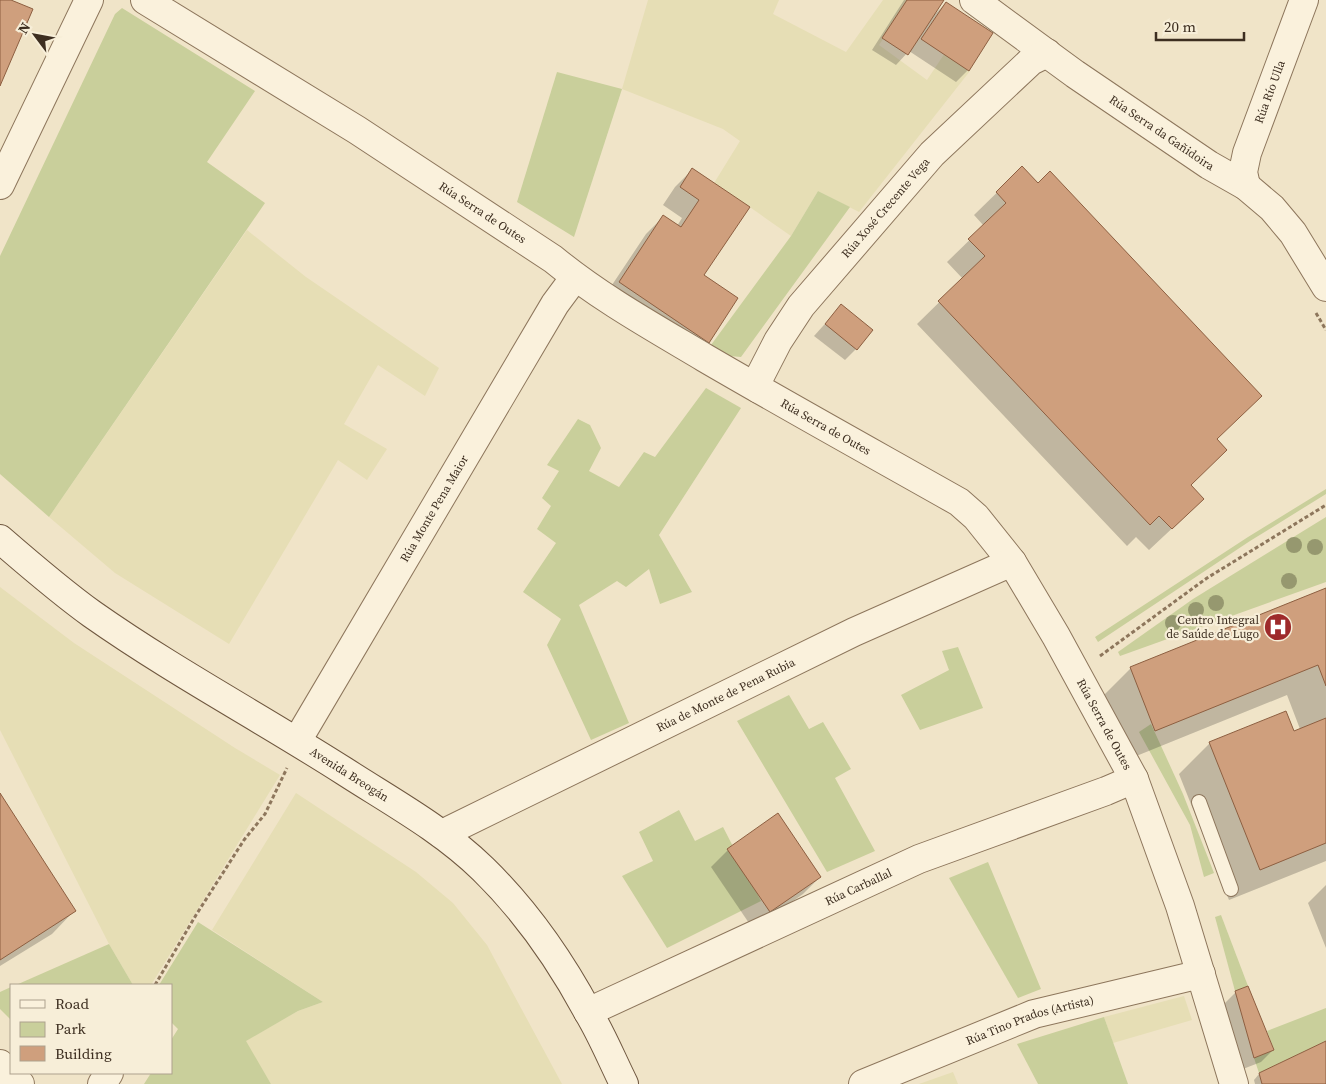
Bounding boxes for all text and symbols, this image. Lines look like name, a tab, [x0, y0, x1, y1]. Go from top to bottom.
north arrow	[10, 10, 60, 60]
scale bar	[1156, 10, 1244, 42]
text: 20 m	[1164, 16, 1196, 37]
text: N	[13, 18, 35, 38]
street label: Rúa Río Ulla	[1251, 57, 1289, 126]
street label: Rúa Serra da Gañidoira	[1106, 92, 1218, 175]
street label: Rúa Xosé Crecente Vega	[838, 154, 934, 261]
street label: Rúa Serra de Outes	[436, 178, 529, 247]
street label: Rúa Serra de Outes	[778, 395, 874, 459]
street label: Rúa Monte Pena Maior	[396, 452, 472, 565]
place label: Centro Integral de Saúde de Lugo	[1166, 612, 1259, 642]
hospital icon: Centro Integral de Saúde de Lugo	[1263, 612, 1293, 642]
street label: Rúa de Monte de Pena Rubia	[654, 654, 799, 736]
street label: Rúa Serra de Outes	[1073, 676, 1136, 773]
street label: Avenida Breogán	[307, 744, 392, 805]
street label: Rúa Carballal	[822, 864, 895, 909]
legend	[10, 984, 172, 1074]
street label: Rúa Tino Prados (Artista)	[964, 992, 1095, 1049]
text: Road	[55, 993, 89, 1014]
text: Park	[55, 1018, 87, 1039]
text: Building	[55, 1043, 112, 1064]

